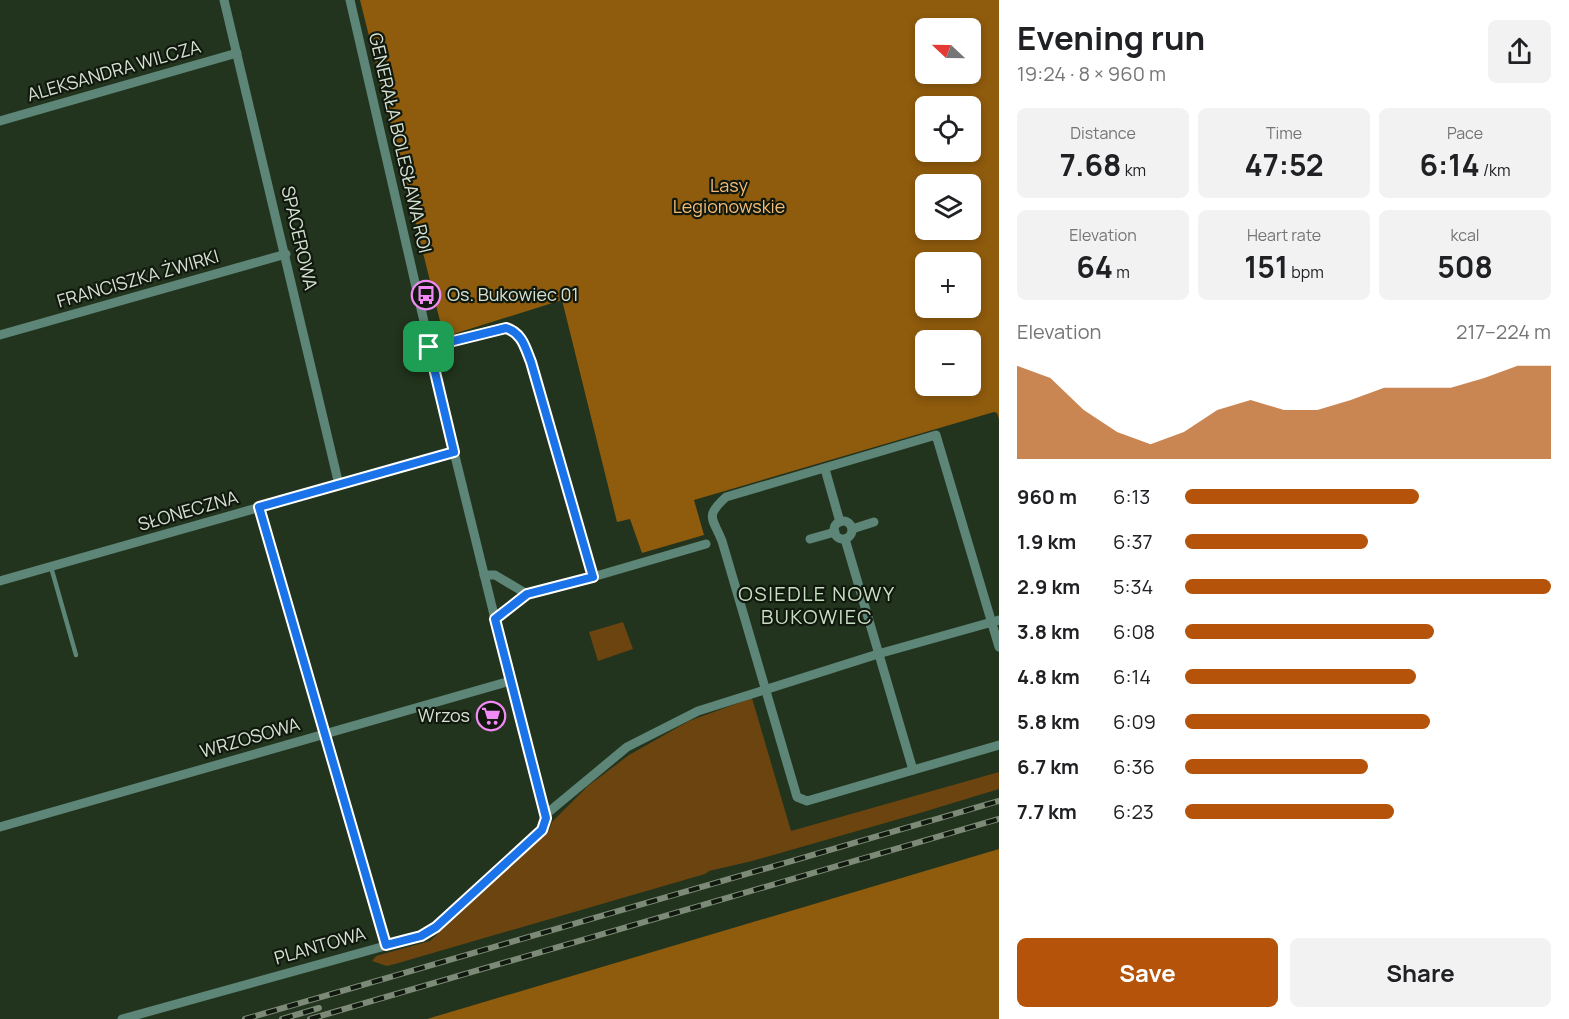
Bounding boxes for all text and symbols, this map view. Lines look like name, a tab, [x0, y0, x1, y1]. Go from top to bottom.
text: Evening run	[1017, 15, 1205, 60]
north arrow	[915, 18, 981, 84]
map controls	[915, 18, 981, 396]
button: share	[1488, 20, 1551, 83]
street label: GENERAŁA BOLESŁAWA ROI	[364, 30, 438, 255]
street label: ALEKSANDRA WILCZA	[24, 34, 204, 106]
text: 19:24 · 8 × 960 m	[1017, 60, 1166, 87]
button: locate	[915, 96, 981, 162]
text: Distance	[1070, 122, 1136, 144]
text: Time	[1266, 122, 1302, 144]
text: Pace	[1447, 122, 1483, 144]
text: 7.68	[1060, 144, 1121, 185]
text: 47:52	[1244, 144, 1324, 185]
text: 6:14	[1419, 144, 1480, 185]
text: km	[1121, 159, 1146, 181]
text: /km	[1480, 159, 1511, 181]
park label: Lasy Legionowskie	[673, 173, 785, 218]
button: layers	[915, 174, 981, 240]
street label: SPACEROWA	[276, 183, 324, 293]
text: Elevation	[1069, 224, 1137, 246]
text: Heart rate	[1247, 224, 1321, 246]
text: kcal	[1450, 224, 1480, 246]
street label: FRANCISZKA ŻWIRKI	[54, 243, 221, 313]
text: 64	[1076, 246, 1113, 287]
text: 151	[1244, 246, 1288, 287]
text: 508	[1437, 246, 1493, 287]
button: +	[915, 252, 981, 318]
text: m	[1113, 261, 1130, 283]
text: bpm	[1288, 261, 1324, 283]
bus stop icon: Os. Bukowiec 01	[410, 279, 442, 311]
place label: Os. Bukowiec 01	[447, 282, 579, 306]
text: Elevation	[1017, 318, 1101, 345]
text: 217–224 m	[1456, 318, 1551, 345]
pin	[403, 321, 454, 372]
icon: arrive	[412, 330, 445, 363]
button: −	[915, 330, 981, 396]
text: 960 m	[1017, 483, 1077, 510]
text: 6:13	[1113, 483, 1150, 510]
street label: SŁONECZNA	[135, 484, 241, 536]
text: 1.9 km	[1017, 528, 1076, 555]
text: 6:37	[1113, 528, 1153, 555]
text: 2.9 km	[1017, 573, 1080, 600]
text: 5:34	[1113, 573, 1153, 600]
district label: OSIEDLE NOWY BUKOWIEC	[738, 580, 896, 630]
text: 3.8 km	[1017, 618, 1080, 645]
text: 6:08	[1113, 618, 1155, 645]
text: 4.8 km	[1017, 663, 1080, 690]
text: 6:14	[1113, 663, 1151, 690]
supermarket icon: Wrzos	[475, 700, 507, 732]
place label: Wrzos	[418, 703, 470, 727]
text: 5.8 km	[1017, 708, 1080, 735]
text: 6:09	[1113, 708, 1156, 735]
street label: WRZOSOWA	[197, 711, 303, 763]
text: 6.7 km	[1017, 753, 1079, 780]
text: 6:36	[1113, 753, 1155, 780]
text: 7.7 km	[1017, 798, 1077, 825]
text: 6:23	[1113, 798, 1154, 825]
street label: PLANTOWA	[271, 920, 369, 970]
button: Save	[1017, 938, 1278, 1007]
button: Share	[1290, 938, 1551, 1007]

